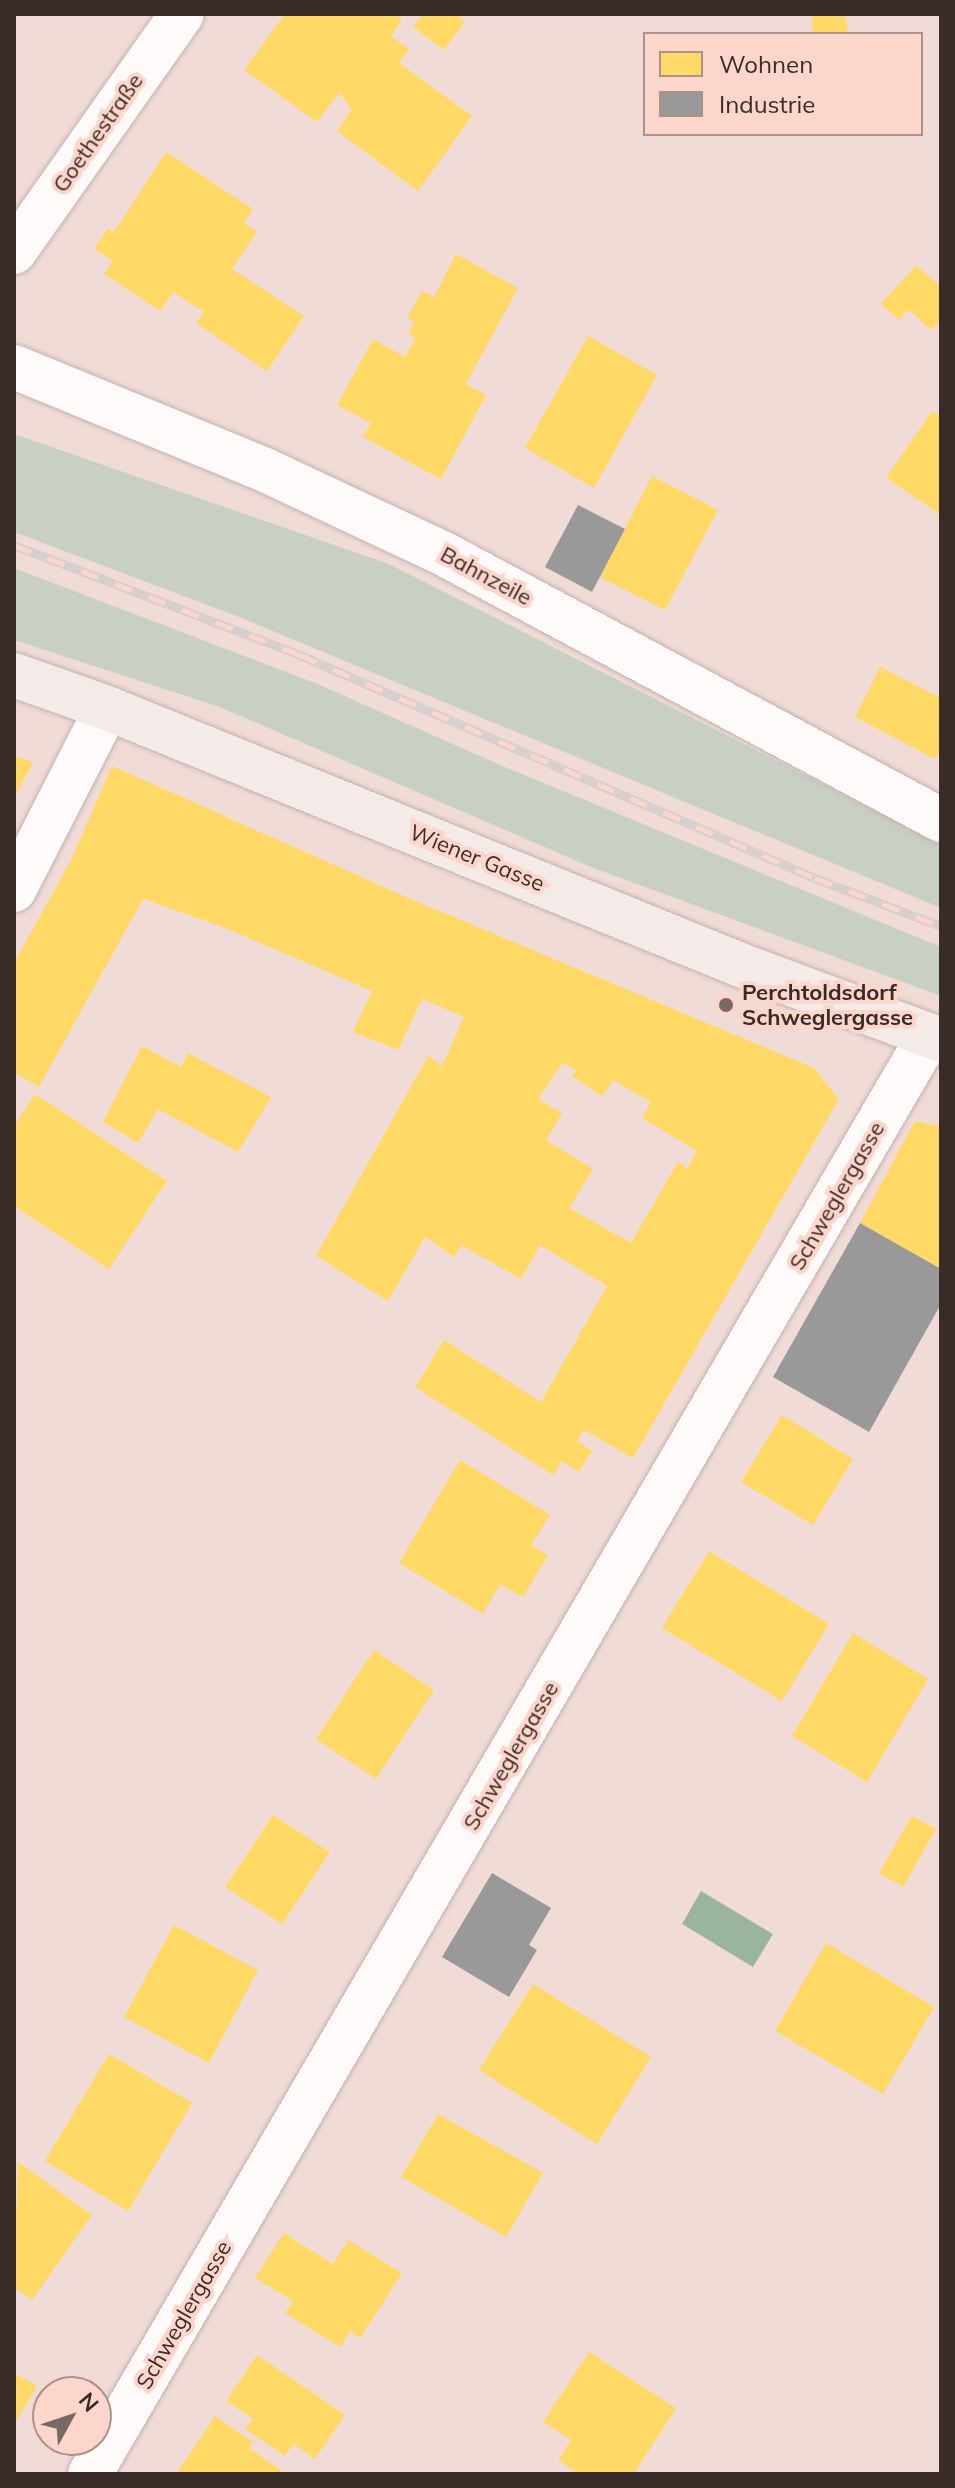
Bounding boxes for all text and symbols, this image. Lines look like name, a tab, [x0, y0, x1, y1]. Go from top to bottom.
legend	[643, 32, 923, 136]
text: Wohnen	[719, 49, 813, 79]
street label: Goethestraße	[47, 69, 149, 197]
text: Industrie	[719, 89, 815, 119]
street label: Bahnzeile	[436, 541, 536, 611]
street label: Wiener Gasse	[406, 819, 548, 897]
place label: Perchtoldsdorf Schweglergasse	[742, 979, 913, 1030]
marker: Perchtoldsdorf Schweglergasse	[717, 996, 735, 1014]
street label: Schweglergasse	[784, 1117, 890, 1275]
street label: Schweglergasse	[458, 1677, 564, 1835]
street label: Schweglergasse	[131, 2236, 237, 2394]
north arrow	[32, 2376, 112, 2456]
text: N	[73, 2386, 105, 2417]

